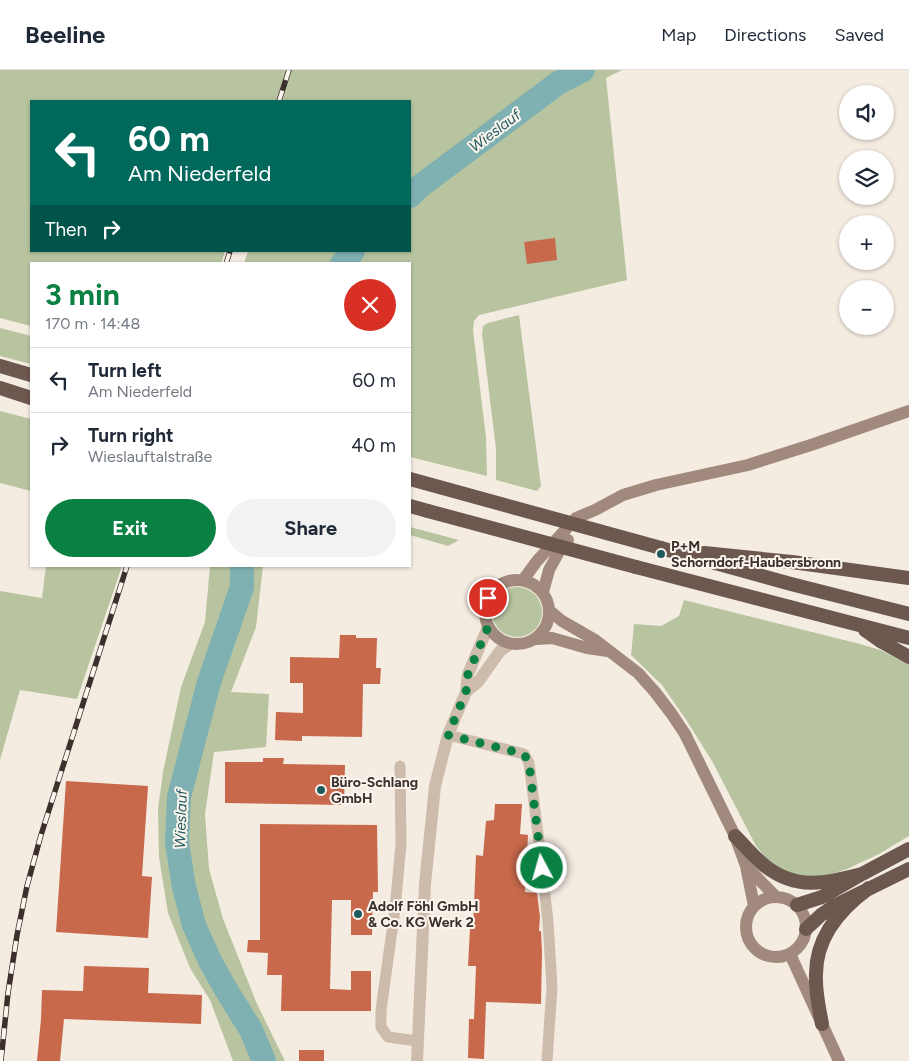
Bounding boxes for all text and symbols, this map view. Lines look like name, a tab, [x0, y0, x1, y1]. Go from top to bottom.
text: Beeline	[25, 20, 105, 49]
text: Map	[661, 24, 696, 46]
text: Directions	[724, 24, 806, 46]
text: Saved	[834, 24, 884, 46]
map controls	[839, 85, 894, 335]
button: sound	[839, 85, 894, 140]
water label: Wieslauf	[466, 105, 525, 156]
text: 60 m	[128, 118, 210, 160]
icon: left	[45, 120, 110, 185]
button: layers	[839, 150, 894, 205]
text: Am Niederfeld	[128, 160, 271, 187]
icon: right	[97, 215, 125, 243]
button: +	[839, 215, 894, 270]
text: Then	[45, 218, 87, 241]
text: 3 min	[45, 276, 120, 313]
button: close	[344, 279, 396, 331]
button: −	[839, 280, 894, 335]
text: 170 m · 14:48	[45, 314, 140, 333]
text: Turn left	[88, 359, 162, 382]
icon: left	[45, 366, 73, 394]
text: 60 m	[352, 369, 396, 392]
text: Am Niederfeld	[88, 382, 192, 401]
text: Turn right	[88, 424, 174, 447]
icon: right	[45, 431, 73, 459]
text: 40 m	[351, 434, 396, 457]
text: Wieslauftalstraße	[88, 447, 212, 466]
button: Exit	[45, 499, 216, 557]
button: Share	[226, 499, 396, 557]
place label: P+M Schorndorf-Haubersbronn	[671, 538, 841, 571]
marker: P+M Schorndorf-Haubersbronn	[655, 548, 667, 560]
pin	[467, 577, 509, 619]
icon: arrive	[474, 584, 502, 612]
place label: Büro-Schlang GmbH	[331, 774, 418, 807]
marker: Büro-Schlang GmbH	[315, 784, 327, 796]
water label: Wieslauf	[171, 788, 191, 849]
position arrow	[515, 841, 567, 893]
place label: Adolf Föhl GmbH & Co. KG Werk 2	[368, 898, 479, 931]
marker: Adolf Föhl GmbH & Co. KG Werk 2	[352, 908, 364, 920]

